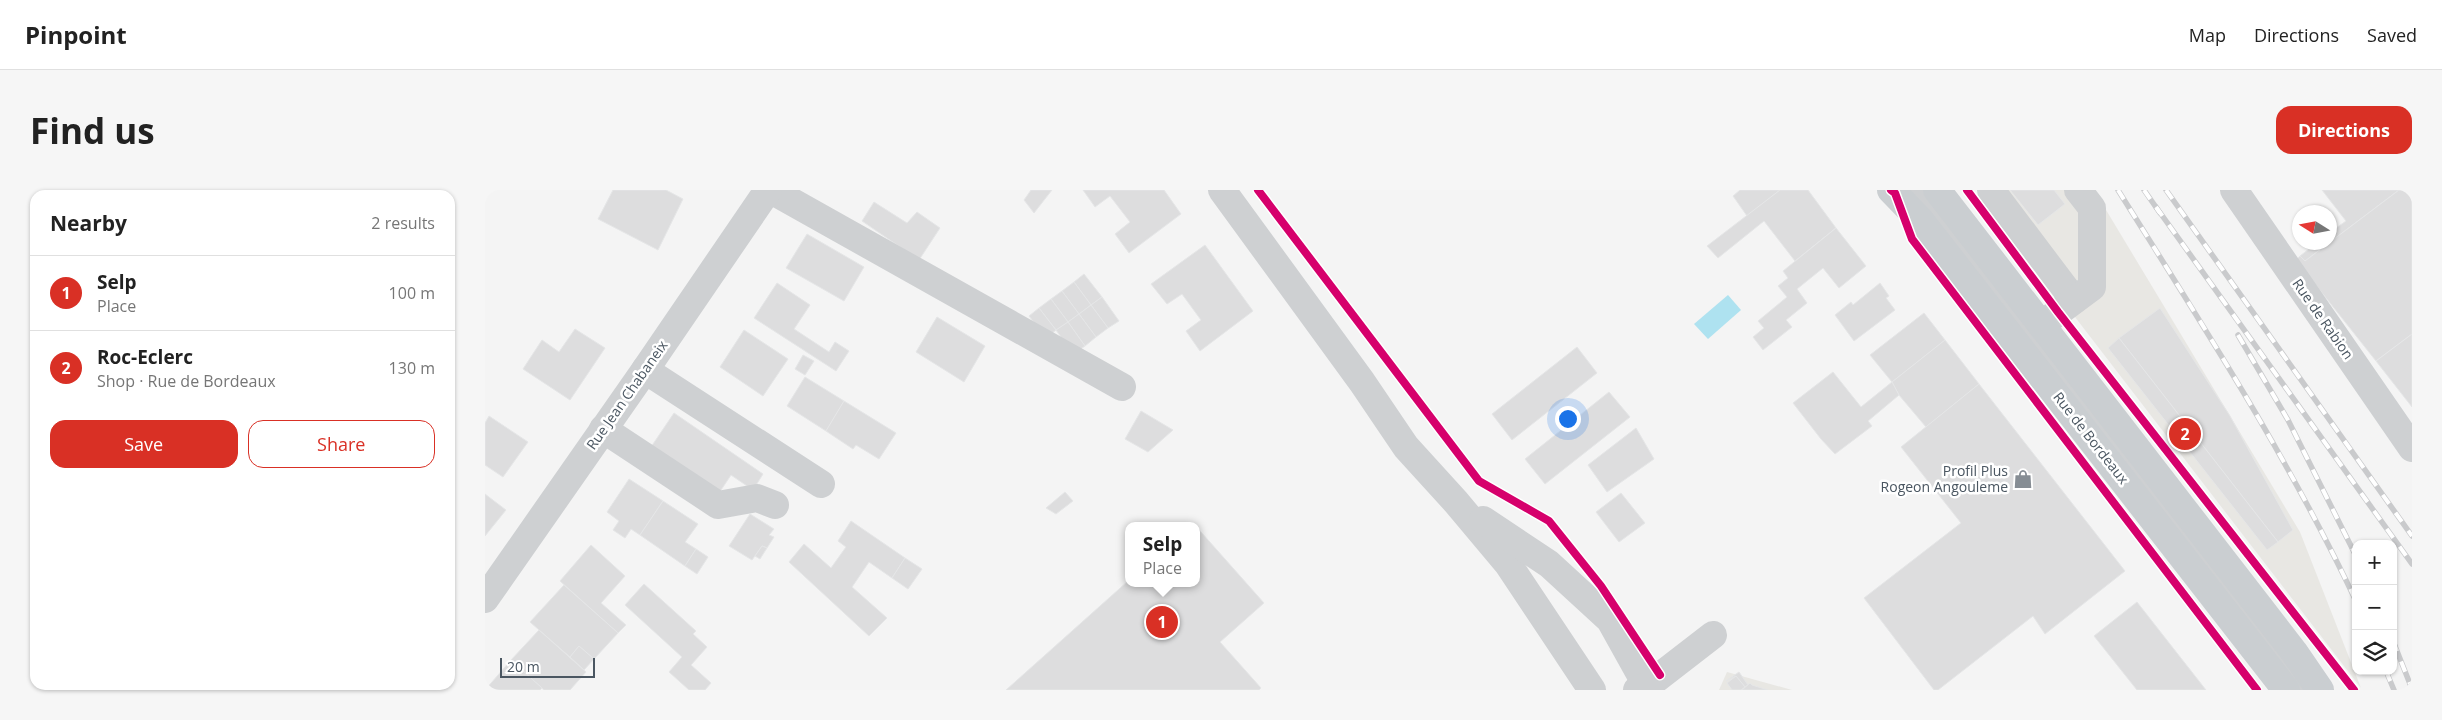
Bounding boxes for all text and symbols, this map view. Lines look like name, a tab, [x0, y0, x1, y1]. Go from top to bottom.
text: Pinpoint	[25, 18, 127, 51]
text: Map	[2189, 23, 2226, 47]
text: Directions	[2254, 23, 2339, 47]
text: Saved	[2367, 23, 2417, 47]
button: Directions	[2276, 106, 2412, 154]
text: Find us	[30, 107, 155, 154]
north arrow	[2292, 205, 2337, 250]
text: Nearby	[50, 209, 127, 237]
text: 2 results	[371, 212, 435, 234]
text: Selp	[97, 269, 137, 295]
street label: Rue de Rabion	[2289, 275, 2358, 363]
text: 1	[61, 282, 71, 304]
text: 100 m	[389, 282, 435, 304]
text: Place	[97, 295, 136, 317]
street label: Rue Jean Chabaneix	[582, 336, 672, 453]
text: Roc-Eclerc	[97, 344, 193, 370]
text: 2	[61, 357, 71, 379]
text: 130 m	[389, 357, 435, 379]
text: Shop · Rue de Bordeaux	[97, 370, 276, 392]
street label: Rue de Bordeaux	[2049, 388, 2134, 488]
your location	[1555, 406, 1581, 432]
pin: 2	[2169, 415, 2201, 453]
button: Save	[50, 420, 238, 468]
button: Share	[248, 420, 435, 468]
place label: Profil Plus Rogeon Angouleme	[1881, 461, 2008, 496]
shop icon: Profil Plus Rogeon Angouleme	[2012, 468, 2034, 490]
popup	[1125, 522, 1200, 587]
text: Selp	[1143, 531, 1182, 557]
map controls	[2352, 540, 2397, 675]
button: +	[2352, 540, 2397, 585]
text: Place	[1143, 557, 1182, 579]
button: −	[2352, 585, 2397, 630]
pin: 1	[1146, 603, 1178, 641]
button: layers	[2352, 630, 2397, 675]
scale bar	[500, 655, 595, 678]
text: 20 m	[507, 657, 540, 676]

